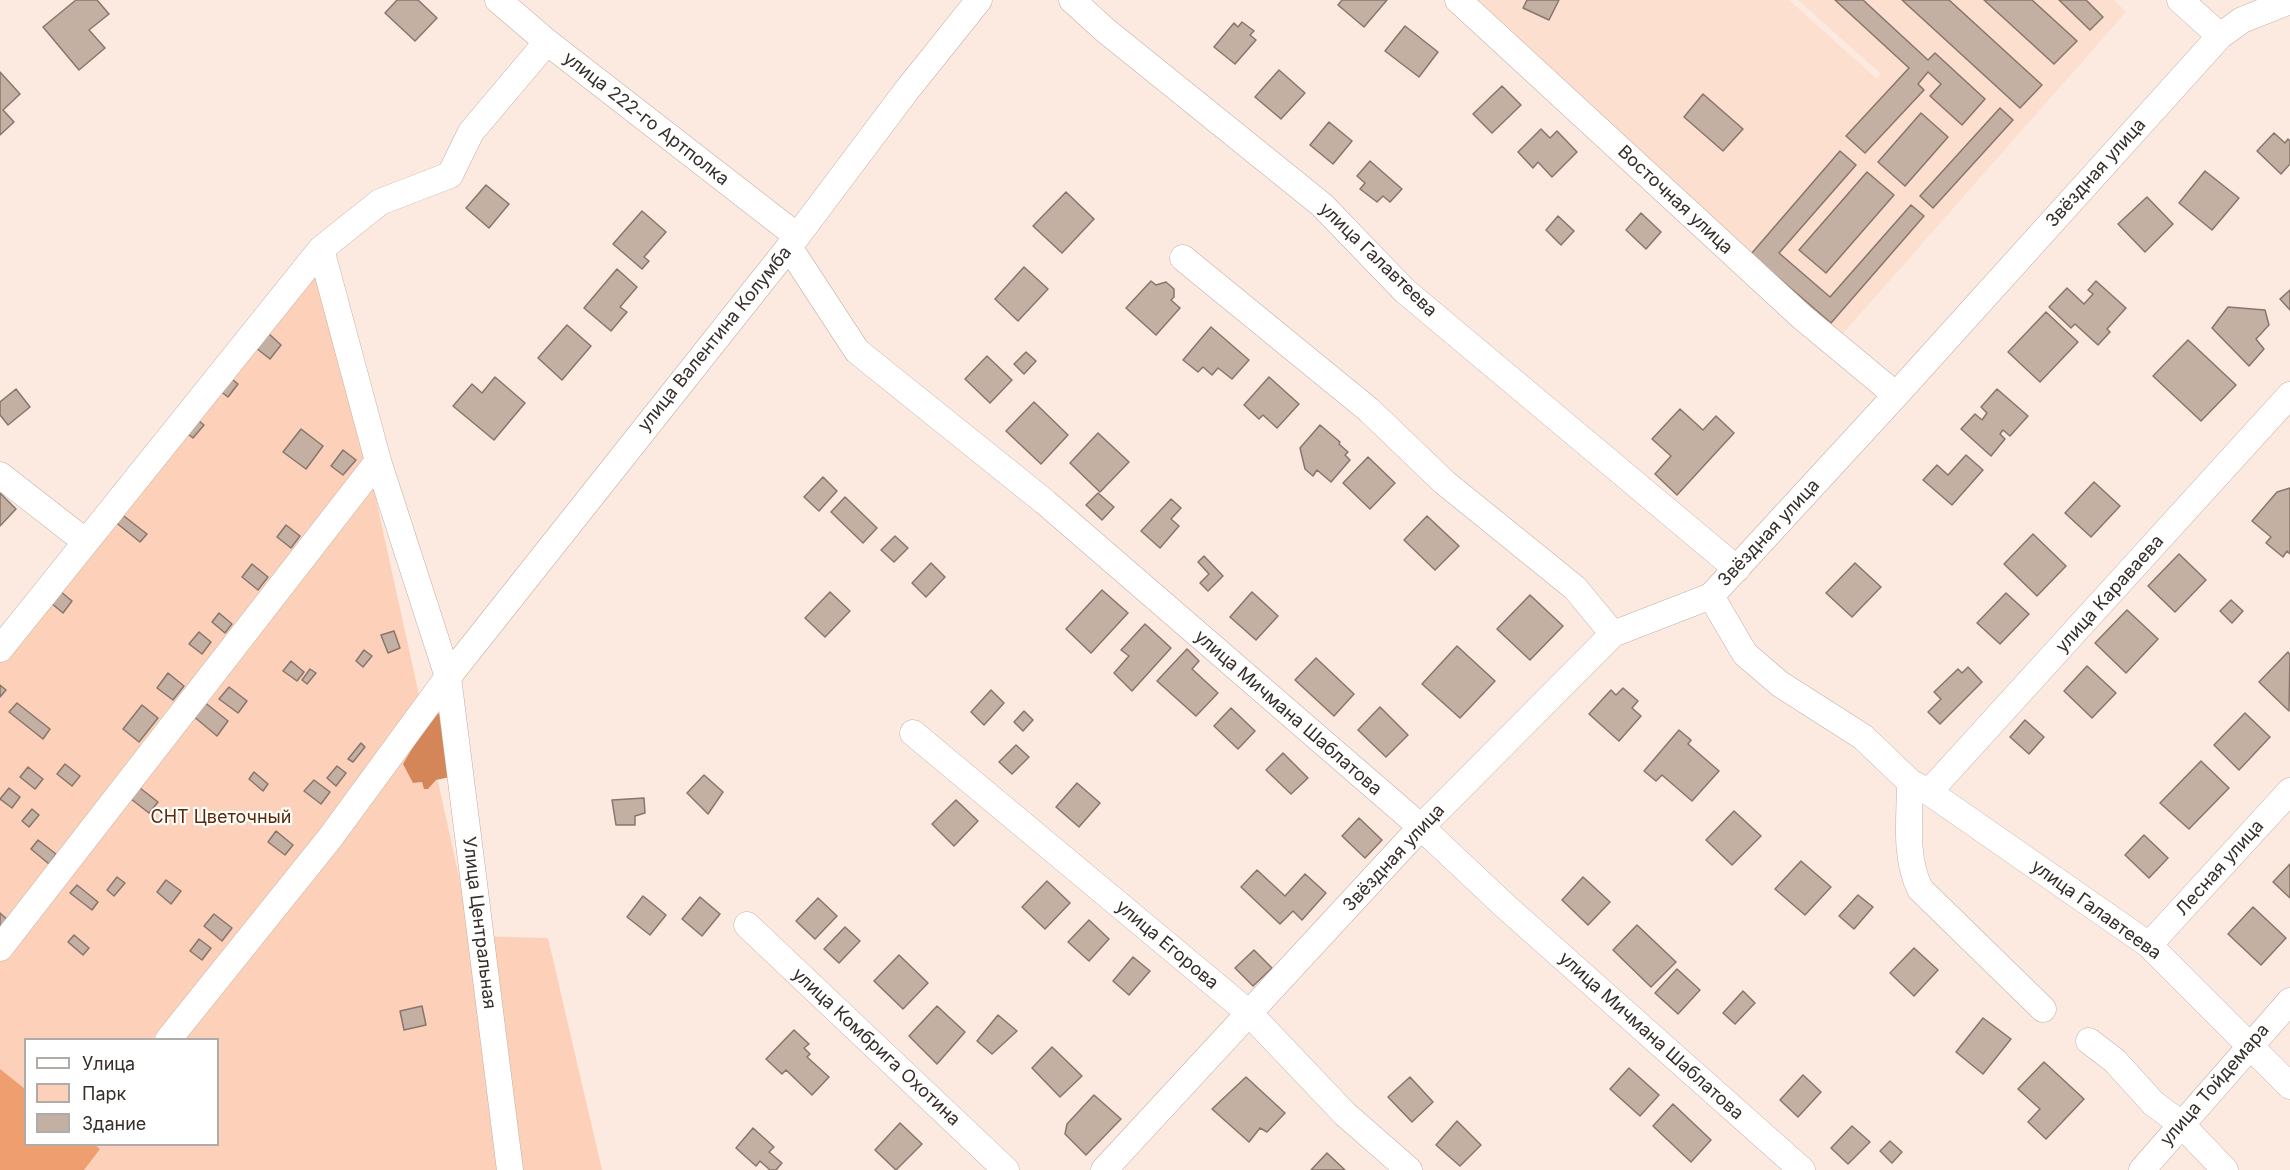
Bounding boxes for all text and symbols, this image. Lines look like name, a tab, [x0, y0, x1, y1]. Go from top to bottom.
street label: улица 222-го Артполка	[559, 48, 733, 190]
street label: Звёздная улица	[2041, 114, 2151, 232]
street label: Восточная улица	[1613, 141, 1737, 259]
street label: улица Галавтеева	[1315, 198, 1441, 322]
street label: улица Валентина Колумба	[634, 242, 796, 436]
street label: Звёздная улица	[1714, 475, 1824, 591]
street label: улица Караваева	[2052, 531, 2168, 657]
street label: улица Мичмана Шаблатова	[1190, 626, 1386, 800]
street label: Звёздная улица	[1339, 800, 1449, 916]
park label: СНТ Цветочный	[151, 807, 291, 829]
street label: Лесная улица	[2171, 816, 2269, 920]
street label: Улица Центральная	[458, 836, 500, 1010]
street label: улица Галавтеева	[2027, 856, 2165, 964]
street label: улица Егорова	[1111, 896, 1223, 994]
street label: улица Мичмана Шаблатова	[1554, 947, 1748, 1125]
street label: улица Комбрига Охотина	[788, 964, 964, 1130]
street label: улица Тойдемара	[2156, 1019, 2274, 1151]
legend	[24, 1038, 219, 1146]
text: Улица	[82, 1053, 135, 1074]
text: Парк	[82, 1083, 126, 1104]
text: Здание	[82, 1113, 146, 1134]

